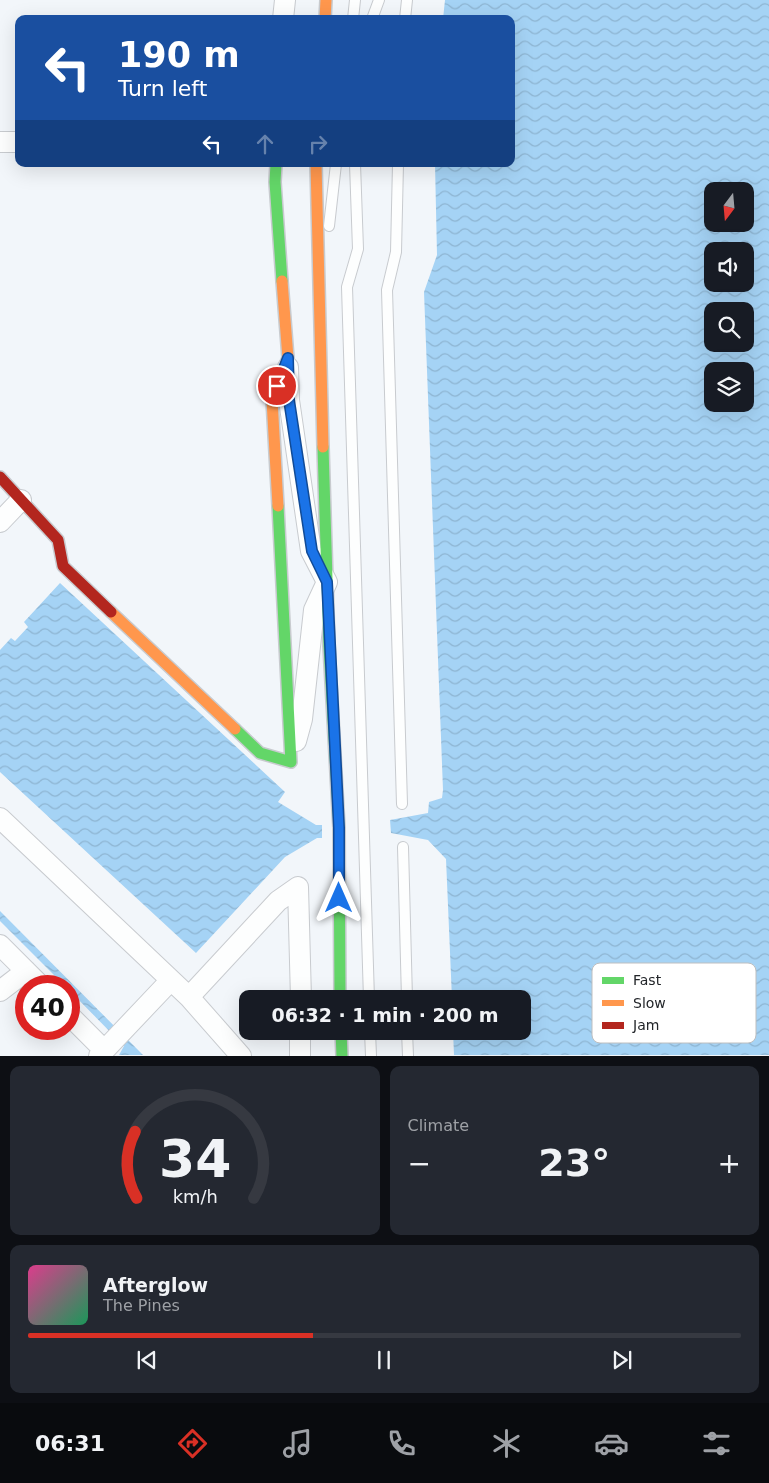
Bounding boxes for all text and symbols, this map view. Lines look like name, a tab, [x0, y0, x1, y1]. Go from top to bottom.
icon: left	[35, 35, 100, 100]
text: 190 m	[118, 35, 240, 75]
text: Turn left	[118, 76, 207, 101]
icon: left	[198, 130, 226, 158]
icon: ahead	[251, 130, 279, 158]
icon: right	[304, 130, 332, 158]
north arrow	[704, 182, 754, 232]
map controls	[704, 182, 754, 412]
button: sound	[704, 242, 754, 292]
button: search	[704, 302, 754, 352]
button: layers	[704, 362, 754, 412]
pin	[256, 365, 298, 407]
icon: arrive	[263, 372, 291, 400]
position arrow	[312, 871, 364, 923]
legend	[592, 963, 756, 1043]
text: Fast	[633, 972, 662, 988]
speed limit sign: 40	[15, 975, 80, 1040]
text: Slow	[633, 995, 666, 1011]
text: 06:32 · 1 min · 200 m	[271, 1004, 499, 1026]
text: Jam	[632, 1017, 659, 1033]
text: Climate	[408, 1116, 469, 1135]
text: 34	[159, 1129, 231, 1189]
text: 23°	[538, 1141, 610, 1185]
text: −	[408, 1147, 431, 1180]
text: +	[718, 1147, 741, 1180]
text: km/h	[172, 1186, 217, 1207]
text: Afterglow	[103, 1274, 208, 1296]
text: The Pines	[103, 1296, 180, 1315]
icon: previous	[133, 1346, 161, 1374]
icon: pause	[370, 1346, 398, 1374]
icon: next	[608, 1346, 636, 1374]
icon: directions	[175, 1426, 210, 1461]
icon: music	[280, 1426, 315, 1461]
icon: phone	[384, 1426, 419, 1461]
icon: climate	[489, 1426, 524, 1461]
icon: car	[594, 1426, 629, 1461]
icon: filters	[699, 1426, 734, 1461]
text: 06:31	[35, 1431, 105, 1456]

